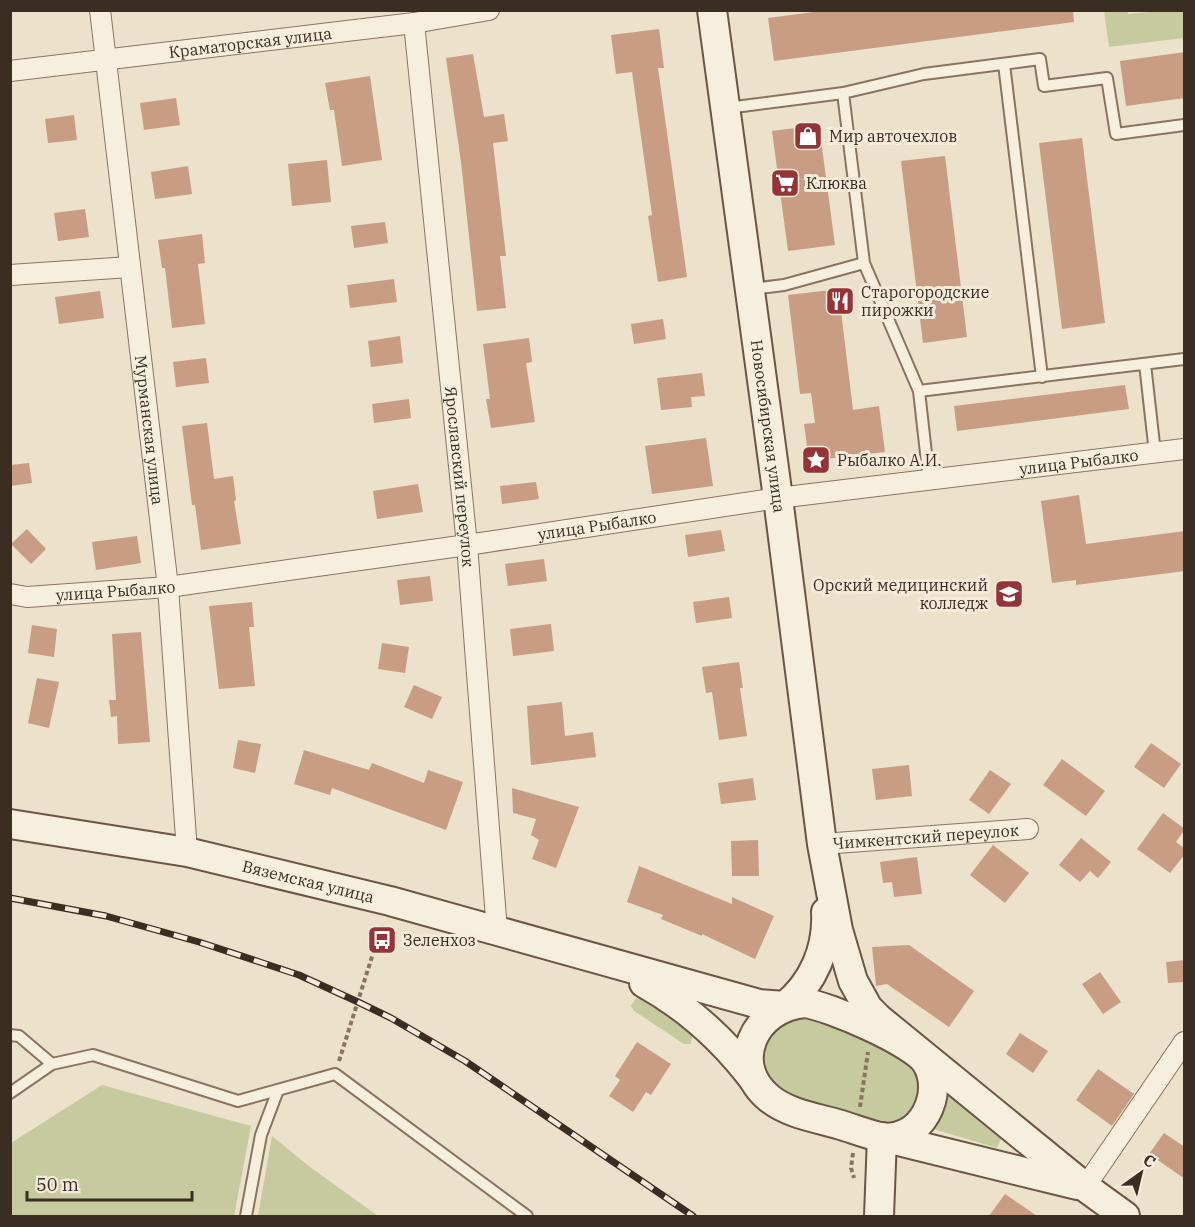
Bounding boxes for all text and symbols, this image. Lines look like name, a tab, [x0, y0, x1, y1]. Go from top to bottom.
street label: Краматорская улица	[168, 23, 333, 62]
shop icon: Мир авточехлов	[792, 120, 824, 152]
place label: Мир авточехлов	[829, 126, 957, 146]
supermarket icon: Клюква	[769, 167, 801, 199]
place label: Клюква	[806, 173, 867, 193]
place label: Старогородские пирожки	[861, 282, 989, 320]
restaurant icon: Старогородские пирожки	[824, 285, 856, 317]
street label: Новосибирская улица	[747, 338, 790, 514]
street label: Мурманская улица	[131, 354, 168, 506]
street label: Ярославский переулок	[441, 385, 479, 568]
place icon: Рыбалко А.И.	[800, 444, 832, 476]
street label: улица Рыбалко	[1018, 445, 1139, 479]
place label: Рыбалко А.И.	[837, 450, 942, 470]
street label: улица Рыбалко	[536, 507, 658, 544]
place label: Орский медицинский колледж	[813, 575, 988, 613]
street label: улица Рыбалко	[55, 576, 177, 605]
school or university icon: Орский медицинский колледж	[993, 578, 1025, 610]
street label: Чимкентский переулок	[832, 820, 1020, 853]
street label: Вяземская улица	[240, 856, 377, 907]
bus stop icon: Зеленхоз	[366, 924, 398, 956]
place label: Зеленхоз	[403, 930, 476, 950]
north arrow	[1111, 1143, 1171, 1203]
text: С	[1139, 1149, 1159, 1172]
scale bar	[27, 1164, 192, 1202]
text: 50 m	[36, 1173, 79, 1196]

